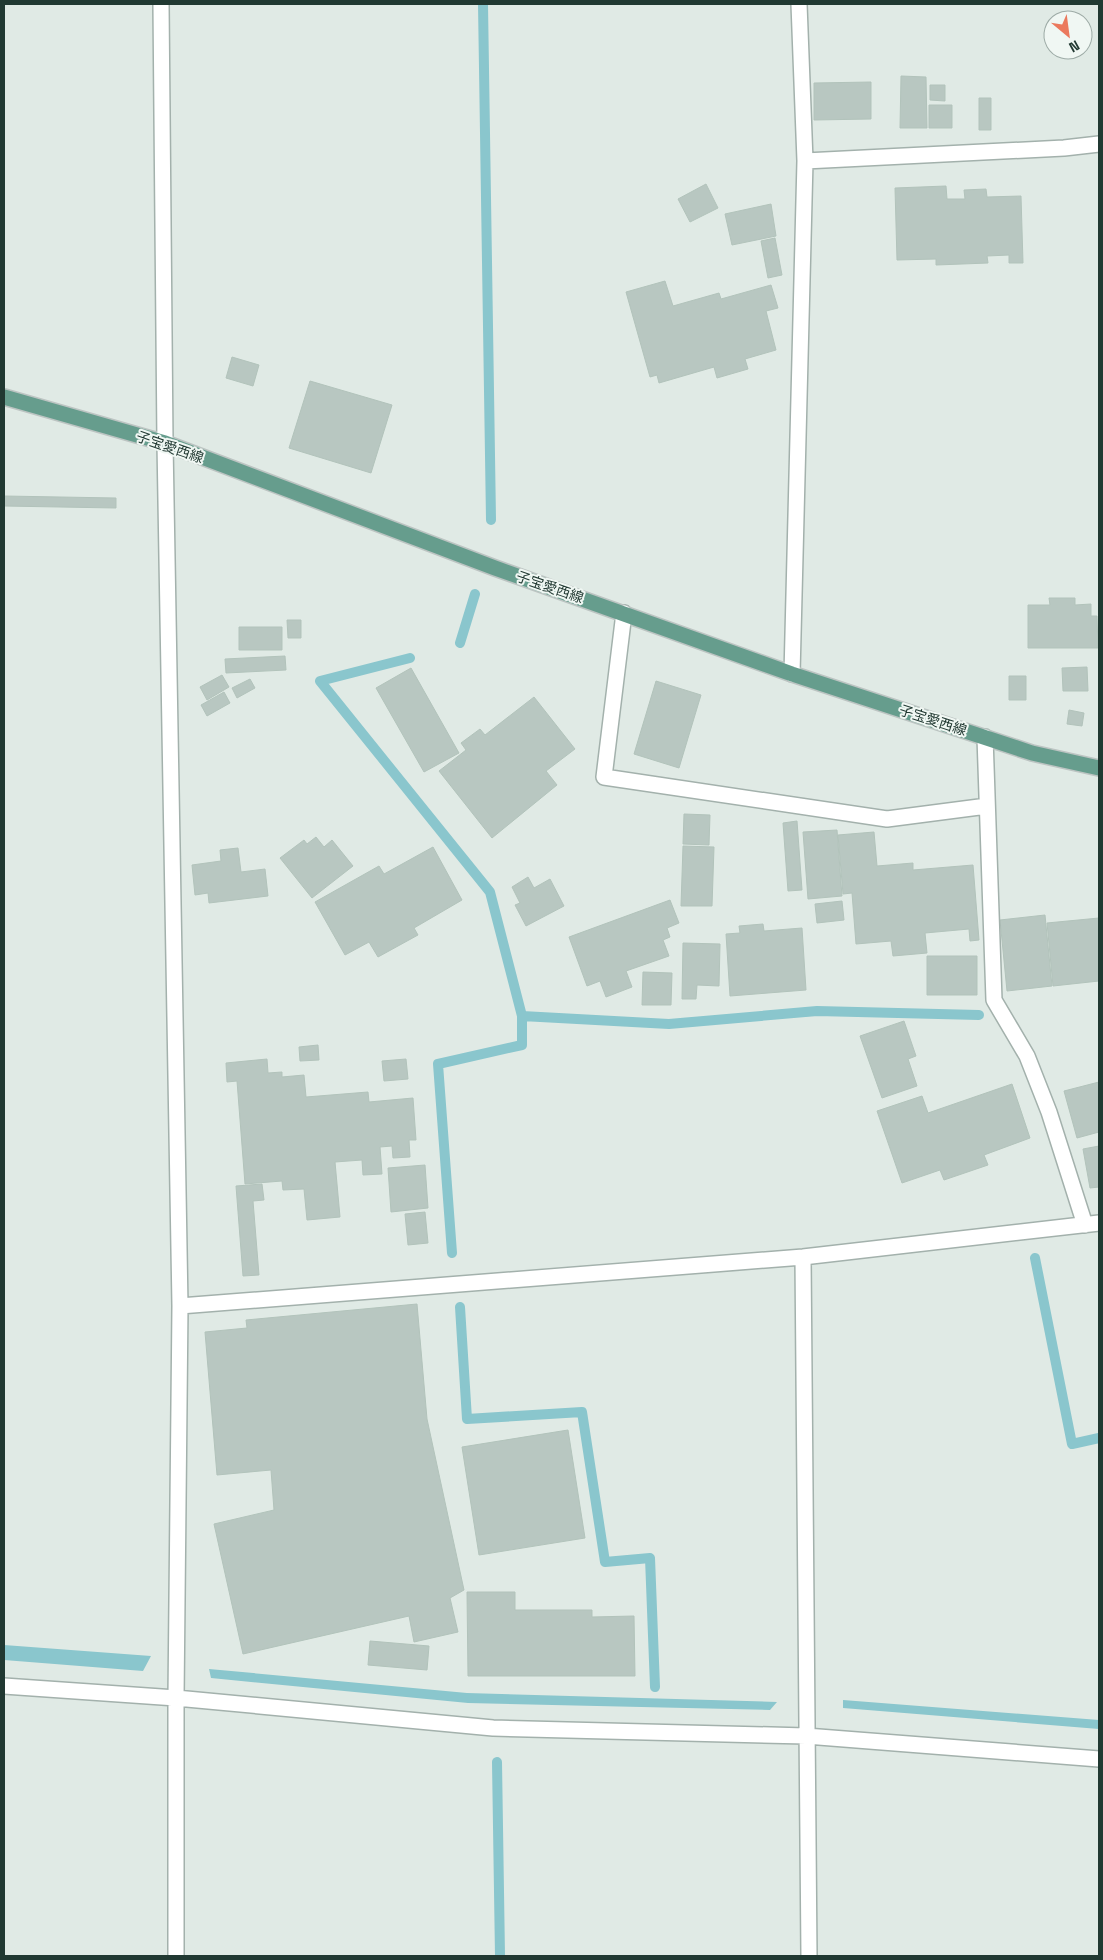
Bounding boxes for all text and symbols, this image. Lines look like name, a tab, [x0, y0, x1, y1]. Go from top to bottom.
north arrow	[1043, 10, 1093, 60]
text: N	[1066, 36, 1083, 57]
street label: 子宝愛西線	[134, 427, 206, 467]
street label: 子宝愛西線	[514, 567, 586, 607]
street label: 子宝愛西線	[897, 701, 969, 739]

